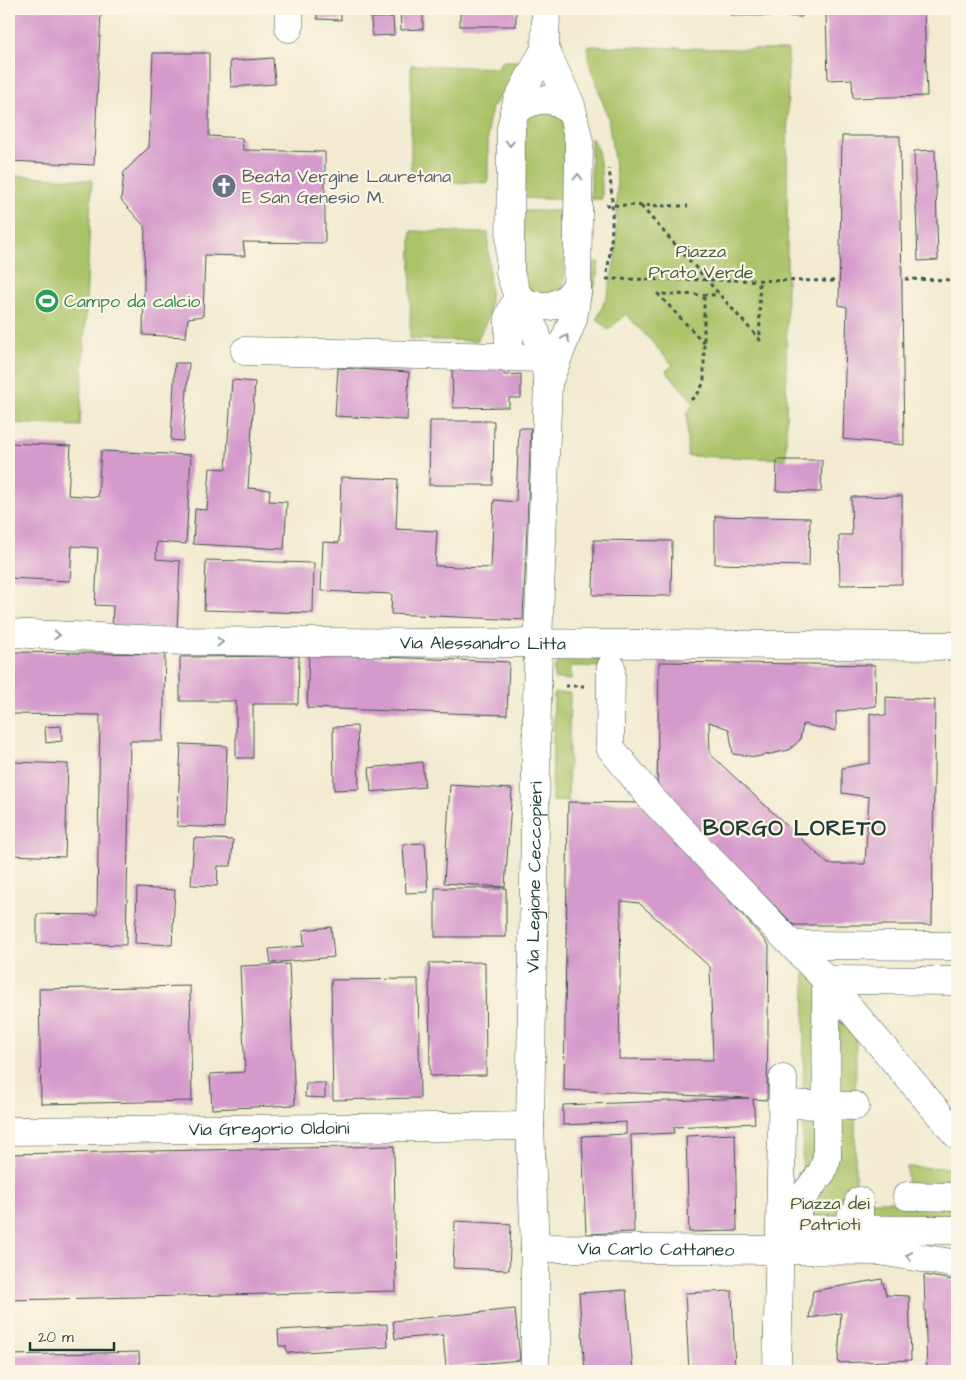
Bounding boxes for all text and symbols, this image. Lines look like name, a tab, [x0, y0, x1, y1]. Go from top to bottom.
one-way arrow	[505, 139, 516, 147]
place label: Beata Vergine Lauretana E San Genesio M.	[242, 164, 451, 210]
church icon: Beata Vergine Lauretana E San Genesio M.	[211, 173, 237, 199]
one-way arrow	[573, 173, 583, 180]
park label: Piazza Prato Verde	[648, 239, 754, 285]
sports icon: Campo da calcio	[34, 288, 60, 314]
place label: Campo da calcio	[64, 289, 200, 314]
one-way arrow	[559, 334, 570, 343]
one-way arrow	[54, 630, 62, 640]
street label: Via Alessandro Litta	[400, 630, 566, 656]
one-way arrow	[216, 637, 224, 647]
street label: Via Legione Ceccopieri	[520, 781, 548, 973]
district label: BORGO LORETO	[703, 813, 887, 844]
street label: Via Gregorio Oldoini	[189, 1115, 350, 1142]
park label: Piazza dei Patrioti	[790, 1191, 870, 1237]
street label: Via Carlo Cattaneo	[577, 1236, 735, 1262]
one-way arrow	[905, 1251, 913, 1262]
scale bar	[30, 1320, 114, 1352]
text: 20 m	[38, 1327, 74, 1348]

